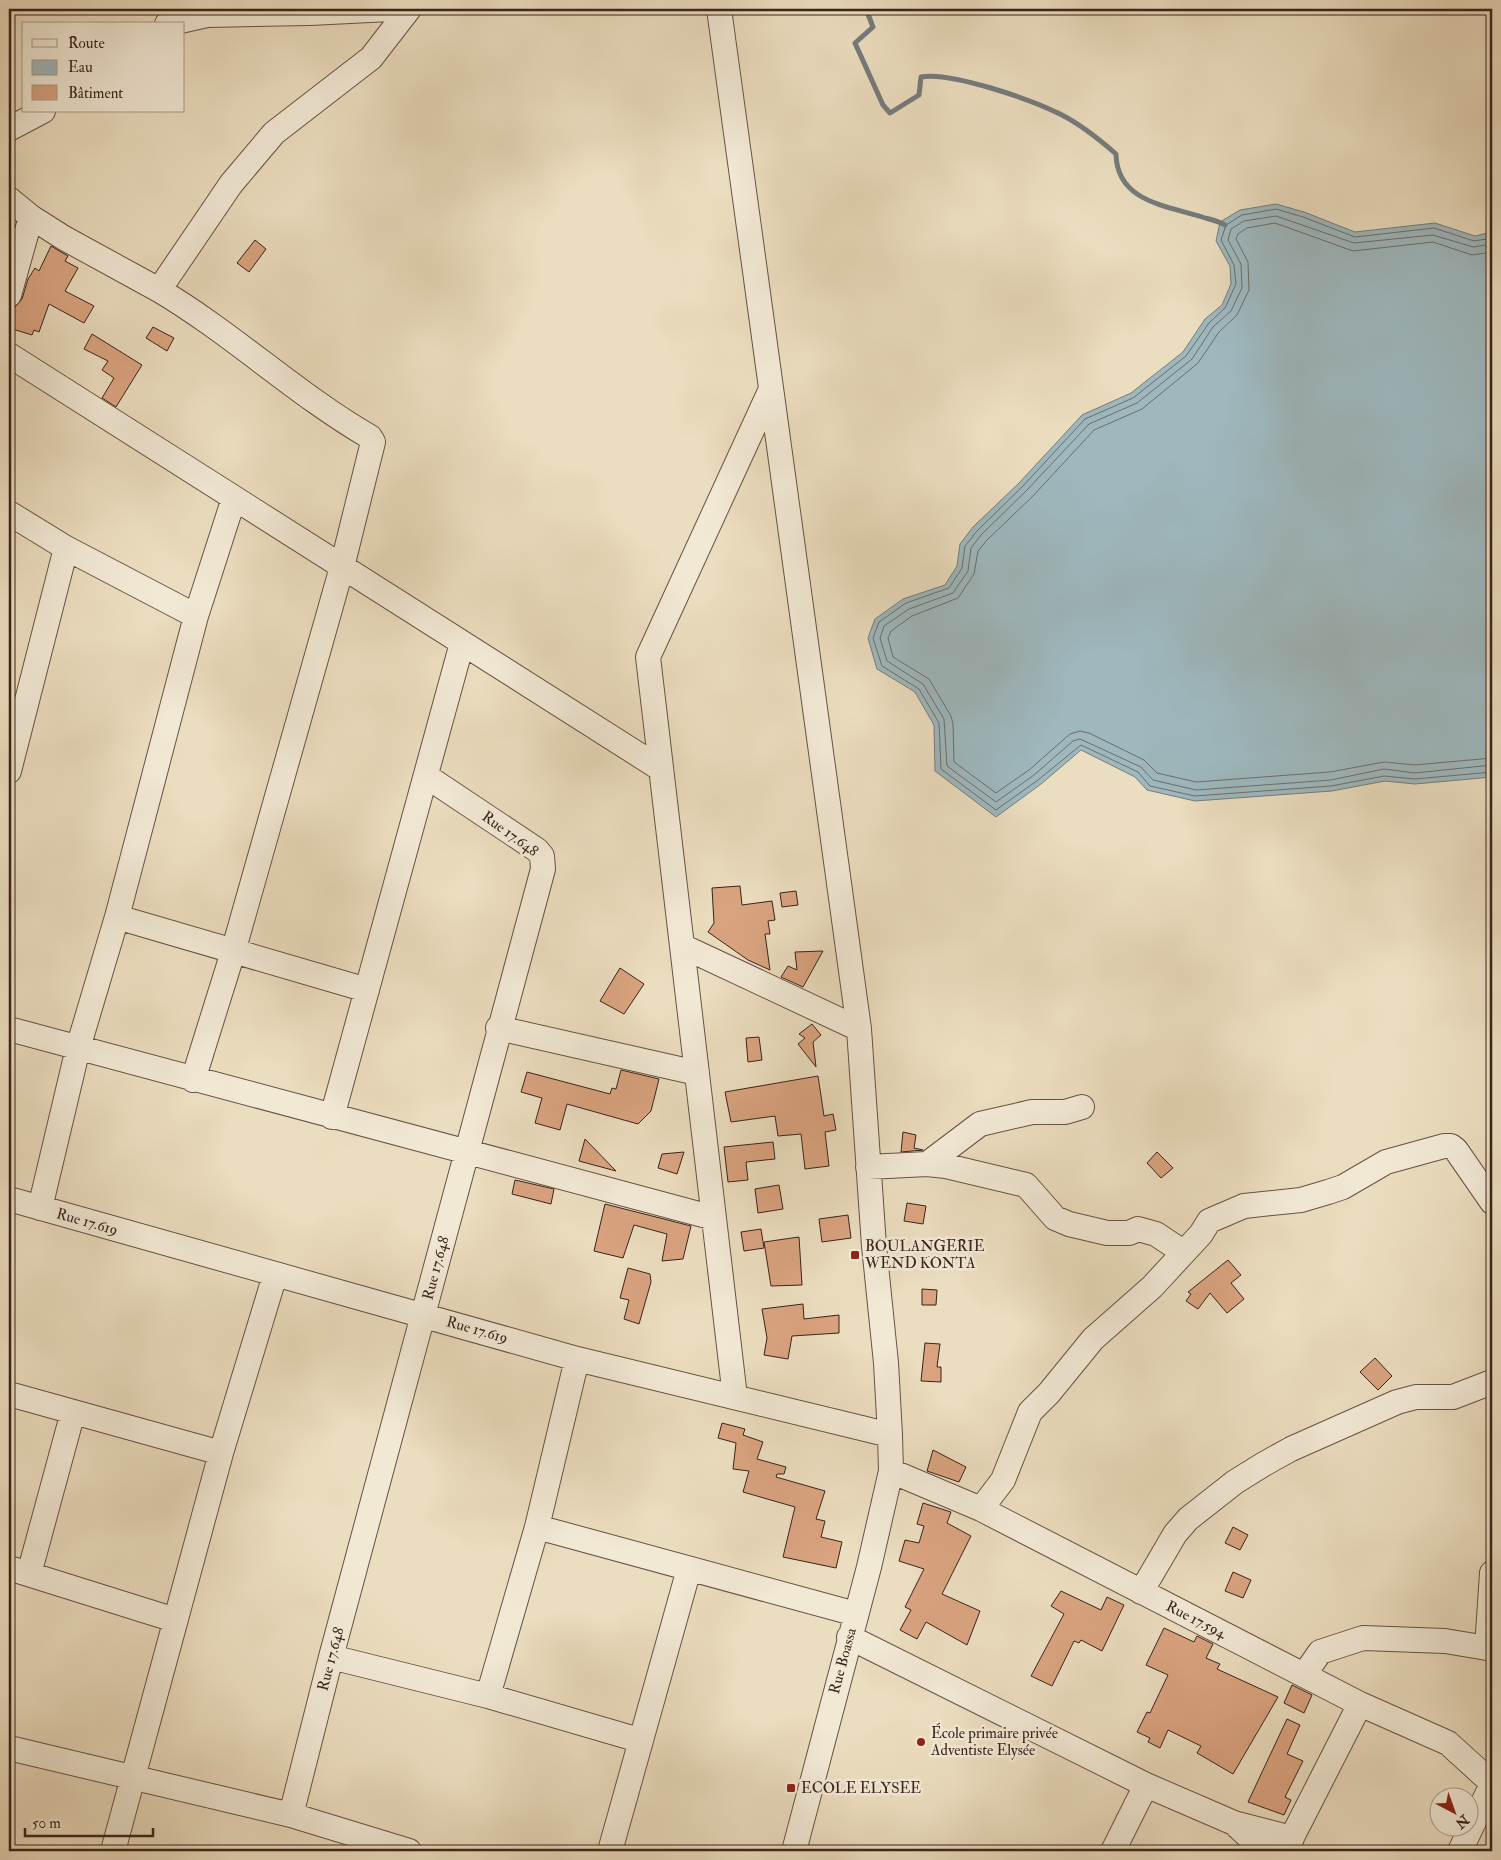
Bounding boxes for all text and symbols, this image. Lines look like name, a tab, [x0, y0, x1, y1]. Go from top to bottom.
legend	[22, 22, 185, 112]
text: Route	[68, 34, 105, 53]
text: Eau	[68, 58, 93, 77]
text: Bâtiment	[68, 84, 123, 103]
street label: Rue 17.648	[478, 807, 542, 861]
street label: Rue 17.619	[54, 1204, 120, 1240]
street label: Rue 17.648	[418, 1234, 454, 1302]
place label: BOULANGERIE WEND KONTA	[864, 1237, 985, 1273]
marker: BOULANGERIE WEND KONTA	[849, 1249, 861, 1261]
street label: Rue 17.619	[444, 1312, 510, 1348]
street label: Rue 17.594	[1163, 1597, 1230, 1644]
street label: Rue 17.648	[313, 1625, 349, 1693]
street label: Rue Boassa	[825, 1625, 861, 1696]
place label: École primaire privée Adventiste Elysée	[930, 1722, 1058, 1760]
marker: École primaire privée Adventiste Elysée	[915, 1736, 927, 1748]
place label: ECOLE ELYSEE	[801, 1779, 921, 1798]
marker: ECOLE ELYSEE	[785, 1782, 797, 1794]
north arrow	[1428, 1788, 1478, 1838]
scale bar	[25, 1805, 152, 1837]
text: N	[1452, 1810, 1473, 1832]
text: 50 m	[32, 1814, 61, 1833]

